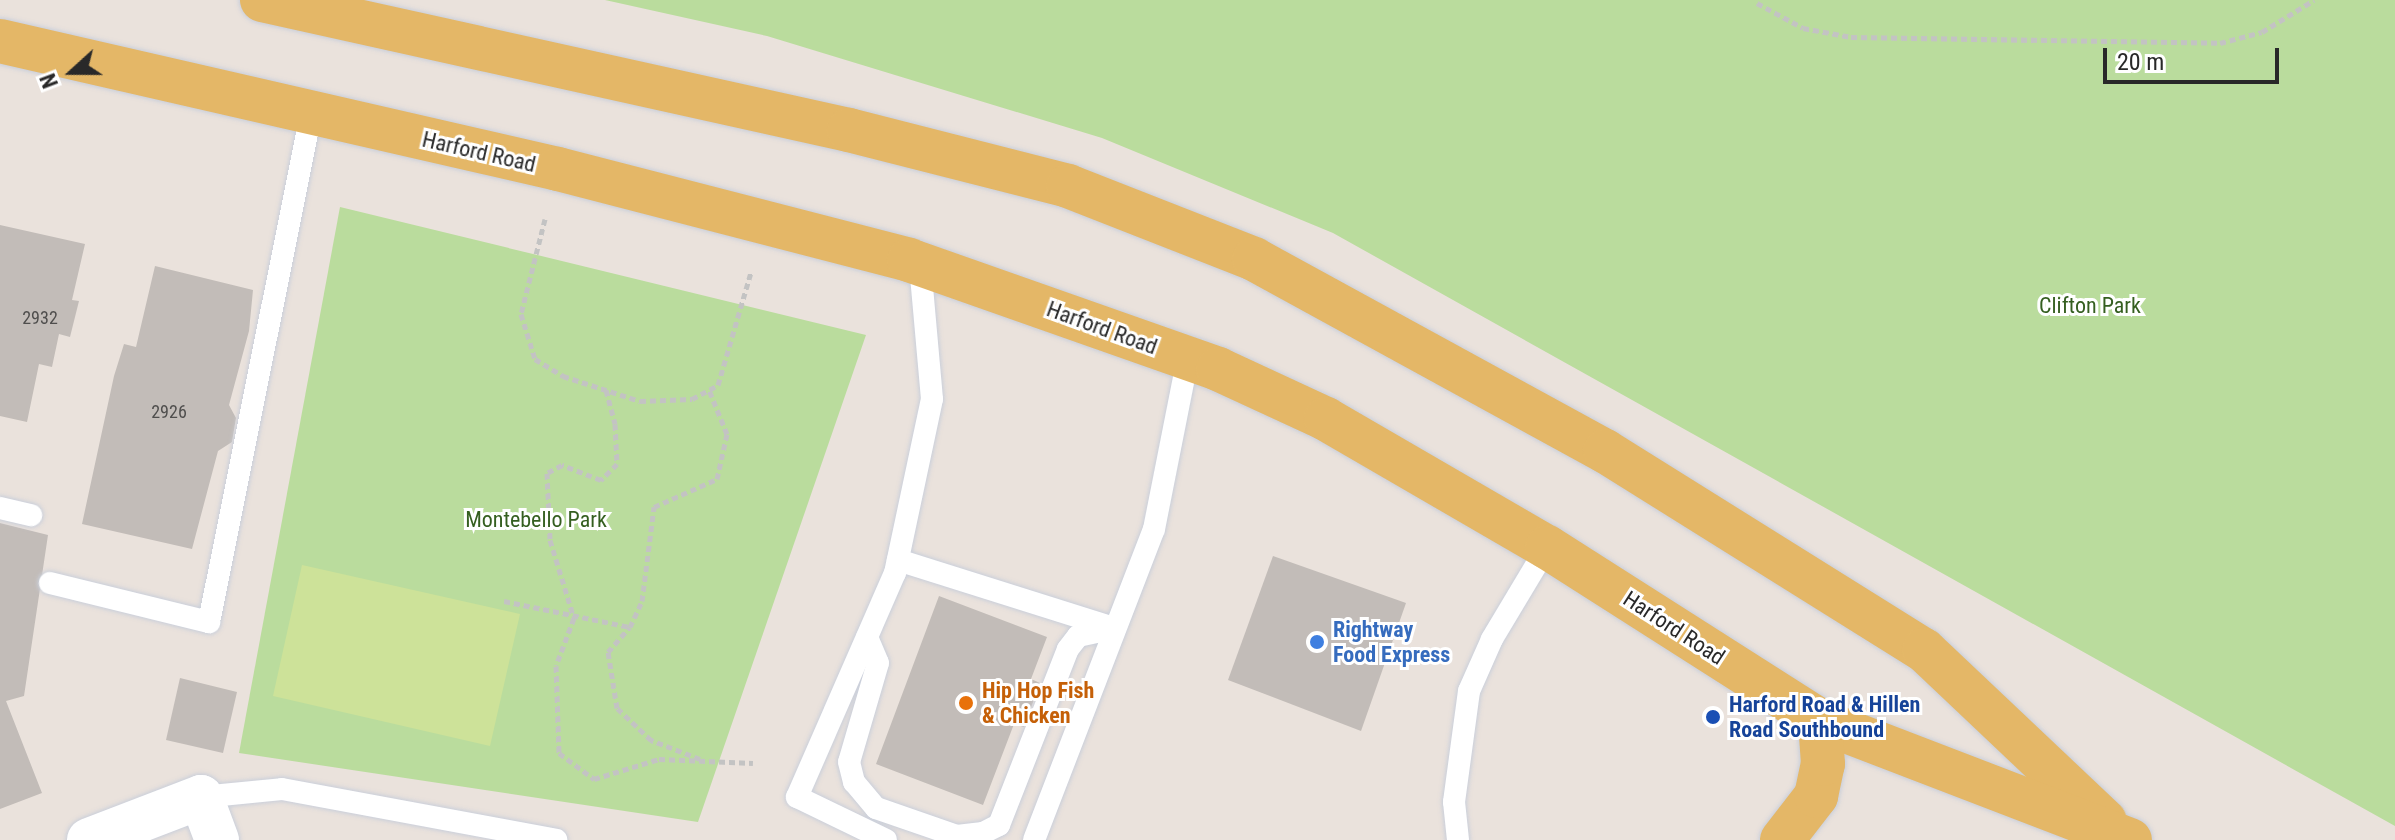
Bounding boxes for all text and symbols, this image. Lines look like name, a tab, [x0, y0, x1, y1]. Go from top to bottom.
north arrow	[32, 32, 112, 112]
scale bar	[2107, 32, 2283, 82]
text: 20 m	[2117, 48, 2164, 76]
text: N	[35, 70, 63, 92]
street label: Harford Road	[420, 126, 538, 178]
park label: Clifton Park	[2039, 293, 2141, 319]
street label: Harford Road	[1043, 296, 1161, 360]
house number: 2932	[22, 307, 58, 329]
house number: 2926	[151, 401, 187, 423]
park label: Montebello Park	[465, 507, 607, 533]
street label: Harford Road	[1618, 585, 1730, 671]
place label: Rightway Food Express	[1333, 616, 1450, 668]
marker: Rightway Food Express	[1308, 633, 1326, 651]
place label: Hip Hop Fish & Chicken	[982, 677, 1094, 728]
place label: Harford Road & Hillen Road Southbound	[1729, 691, 1920, 742]
marker: Hip Hop Fish & Chicken	[957, 694, 975, 712]
marker: Harford Road & Hillen Road Southbound	[1704, 708, 1722, 726]

